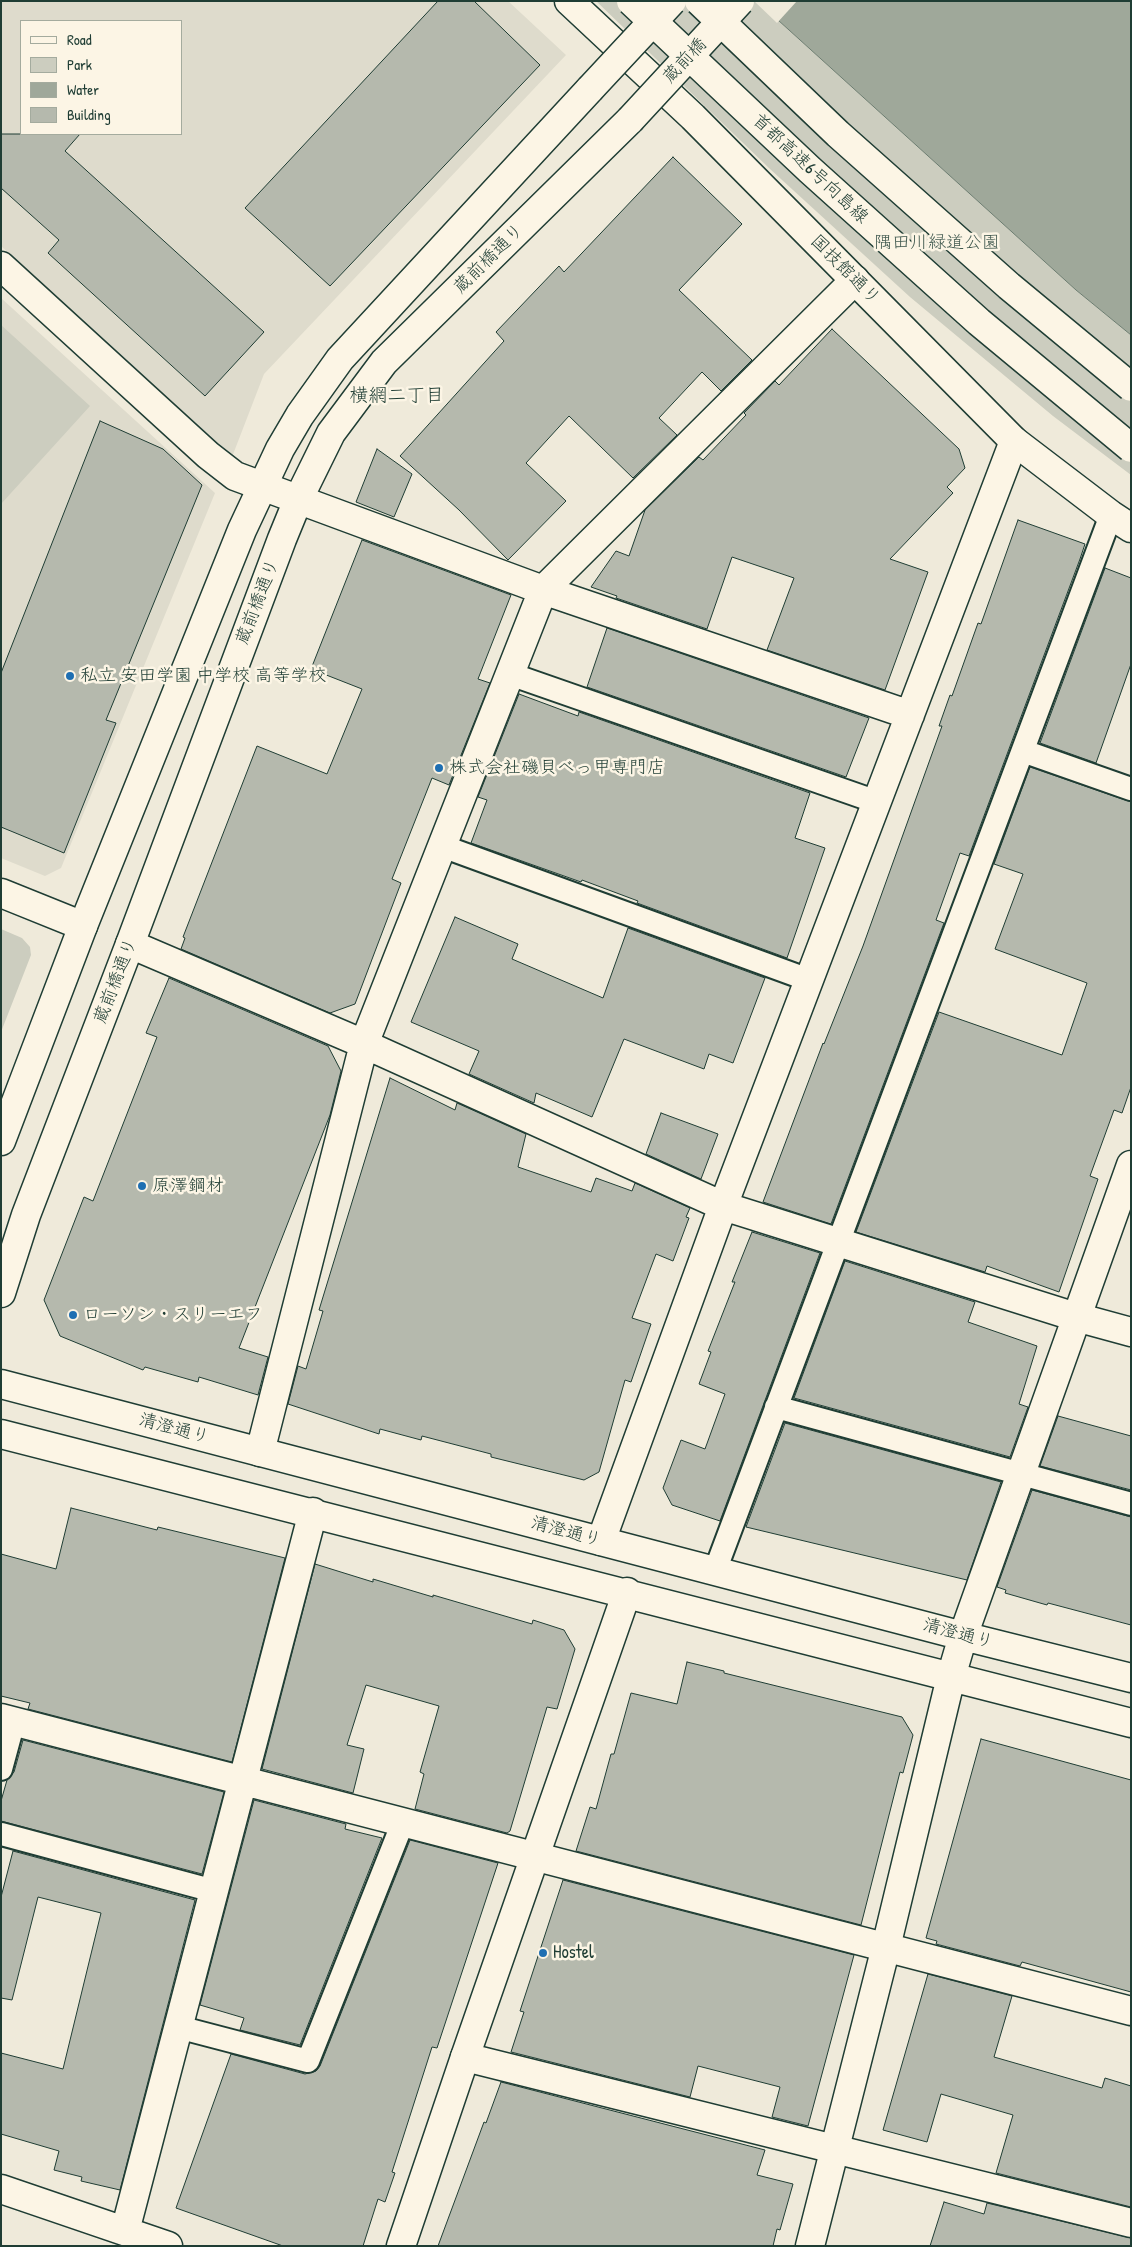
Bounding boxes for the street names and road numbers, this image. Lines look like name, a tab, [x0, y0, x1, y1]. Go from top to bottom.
street label: 蔵前橋	[659, 34, 711, 88]
street label: 首都高速6号向島線	[747, 110, 873, 228]
street label: 蔵前橋通り	[450, 220, 528, 298]
street label: 国技館通り	[806, 231, 884, 309]
street label: 蔵前橋通り	[232, 556, 284, 648]
street label: 蔵前橋通り	[90, 935, 142, 1027]
street label: 清澄通り	[136, 1409, 212, 1449]
street label: 清澄通り	[528, 1512, 604, 1552]
street label: 清澄通り	[920, 1614, 996, 1654]

